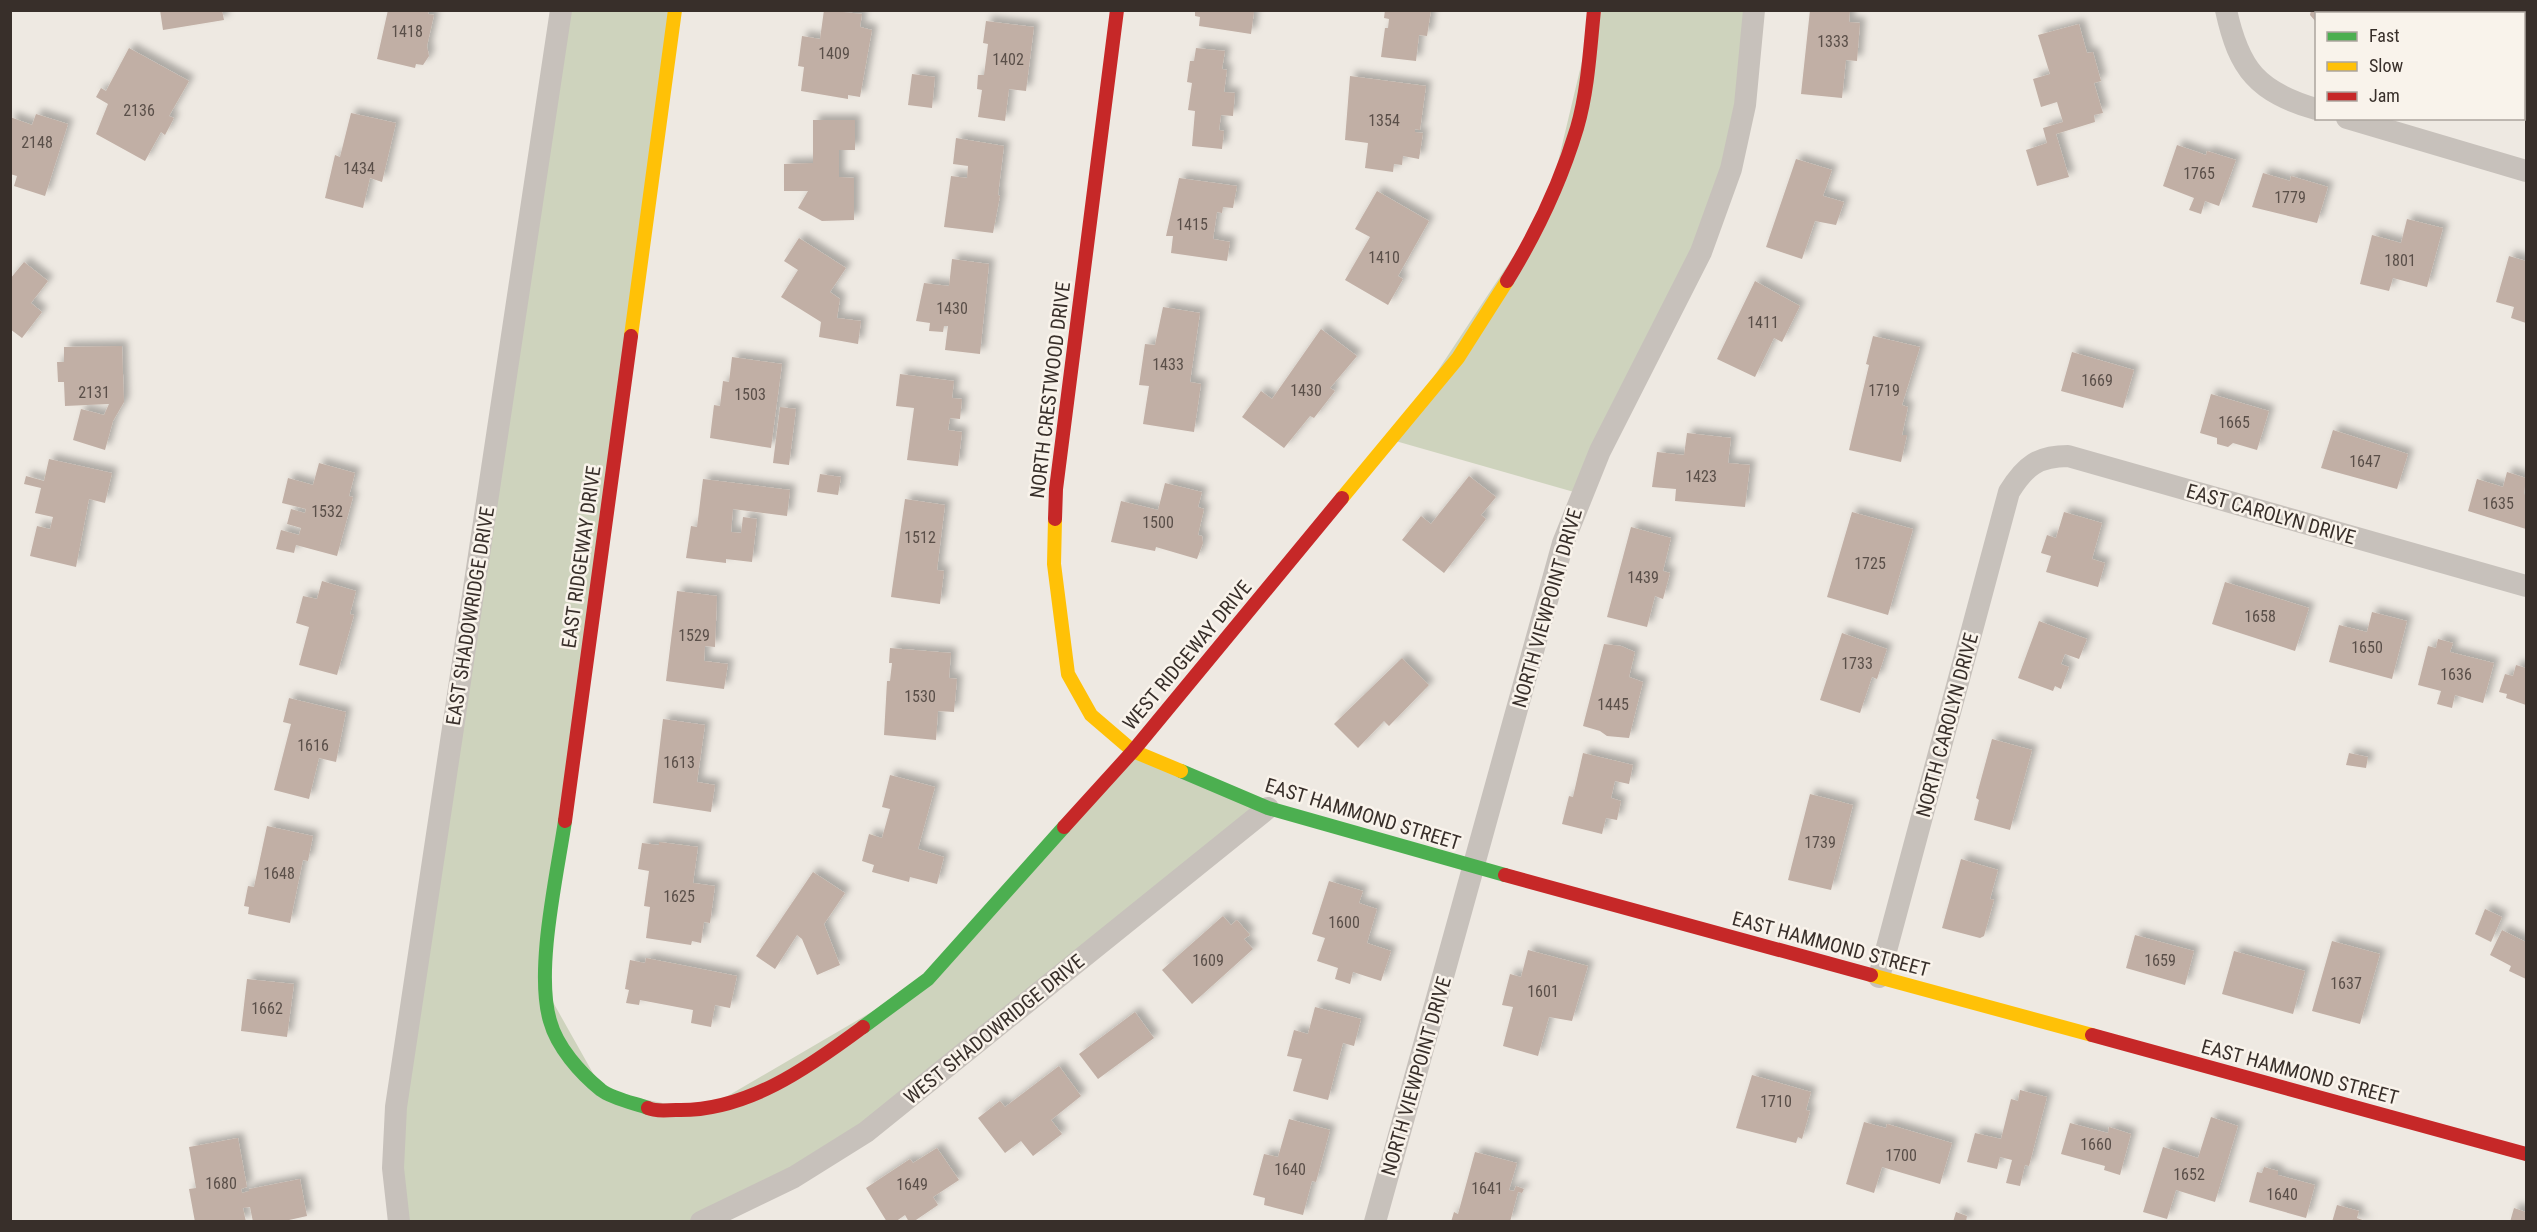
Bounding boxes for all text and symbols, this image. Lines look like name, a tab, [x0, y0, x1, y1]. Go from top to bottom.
legend	[2315, 12, 2525, 120]
house number: 1418	[391, 22, 423, 41]
text: Fast	[2369, 25, 2400, 46]
house number: 1333	[1817, 32, 1849, 51]
house number: 1409	[818, 44, 850, 63]
house number: 1402	[992, 50, 1024, 69]
text: Slow	[2369, 55, 2404, 76]
text: Jam	[2369, 85, 2400, 106]
house number: 2136	[123, 101, 155, 120]
house number: 1354	[1368, 111, 1400, 130]
house number: 2148	[21, 133, 53, 152]
house number: 1434	[343, 159, 375, 178]
house number: 1765	[2183, 164, 2215, 183]
house number: 1779	[2274, 188, 2306, 207]
house number: 1415	[1176, 215, 1208, 234]
house number: 1410	[1368, 248, 1400, 267]
house number: 1801	[2384, 251, 2416, 270]
street label: NORTH CRESTWOOD DRIVE	[1025, 280, 1075, 500]
house number: 1430	[936, 299, 968, 318]
house number: 1411	[1747, 313, 1779, 332]
house number: 1433	[1152, 355, 1184, 374]
house number: 1669	[2081, 371, 2113, 390]
house number: 1430	[1290, 381, 1322, 400]
house number: 1719	[1868, 381, 1900, 400]
house number: 2131	[78, 383, 110, 402]
house number: 1503	[734, 385, 766, 404]
house number: 1665	[2218, 413, 2250, 432]
house number: 1647	[2349, 452, 2381, 471]
street label: EAST RIDGEWAY DRIVE	[556, 464, 606, 650]
house number: 1423	[1685, 467, 1717, 486]
street label: EAST CAROLYN DRIVE	[2184, 478, 2358, 550]
house number: 1635	[2482, 494, 2514, 513]
house number: 1532	[311, 502, 343, 521]
street label: EAST SHADOWRIDGE DRIVE	[441, 505, 499, 727]
street label: NORTH VIEWPOINT DRIVE	[1507, 506, 1587, 710]
house number: 1500	[1142, 513, 1174, 532]
house number: 1512	[904, 528, 936, 547]
house number: 1725	[1854, 554, 1886, 573]
house number: 1439	[1627, 568, 1659, 587]
street label: WEST RIDGEWAY DRIVE	[1117, 575, 1257, 735]
house number: 1658	[2244, 607, 2276, 626]
house number: 1529	[678, 626, 710, 645]
street label: NORTH CAROLYN DRIVE	[1911, 630, 1983, 820]
house number: 1650	[2351, 638, 2383, 657]
house number: 1733	[1841, 654, 1873, 673]
house number: 1636	[2440, 665, 2472, 684]
house number: 1530	[904, 687, 936, 706]
house number: 1445	[1597, 695, 1629, 714]
house number: 1616	[297, 736, 329, 755]
house number: 1613	[663, 753, 695, 772]
street label: EAST HAMMOND STREET	[1262, 773, 1464, 855]
house number: 1739	[1804, 833, 1836, 852]
house number: 1648	[263, 864, 295, 883]
house number: 1625	[663, 887, 695, 906]
street label: EAST HAMMOND STREET	[1730, 906, 1932, 982]
house number: 1600	[1328, 913, 1360, 932]
street label: WEST SHADOWRIDGE DRIVE	[899, 949, 1089, 1109]
house number: 1609	[1192, 951, 1224, 970]
house number: 1659	[2144, 951, 2176, 970]
street label: NORTH VIEWPOINT DRIVE	[1376, 974, 1456, 1178]
house number: 1637	[2330, 974, 2362, 993]
house number: 1601	[1527, 982, 1559, 1001]
house number: 1662	[251, 999, 283, 1018]
street label: EAST HAMMOND STREET	[2199, 1034, 2401, 1110]
house number: 1710	[1760, 1092, 1792, 1111]
house number: 1660	[2080, 1135, 2112, 1154]
house number: 1700	[1885, 1146, 1917, 1165]
house number: 1640	[1274, 1160, 1306, 1179]
house number: 1652	[2173, 1165, 2205, 1184]
house number: 1680	[205, 1174, 237, 1193]
house number: 1649	[896, 1175, 928, 1194]
house number: 1641	[1471, 1179, 1503, 1198]
house number: 1640	[2266, 1185, 2298, 1204]

